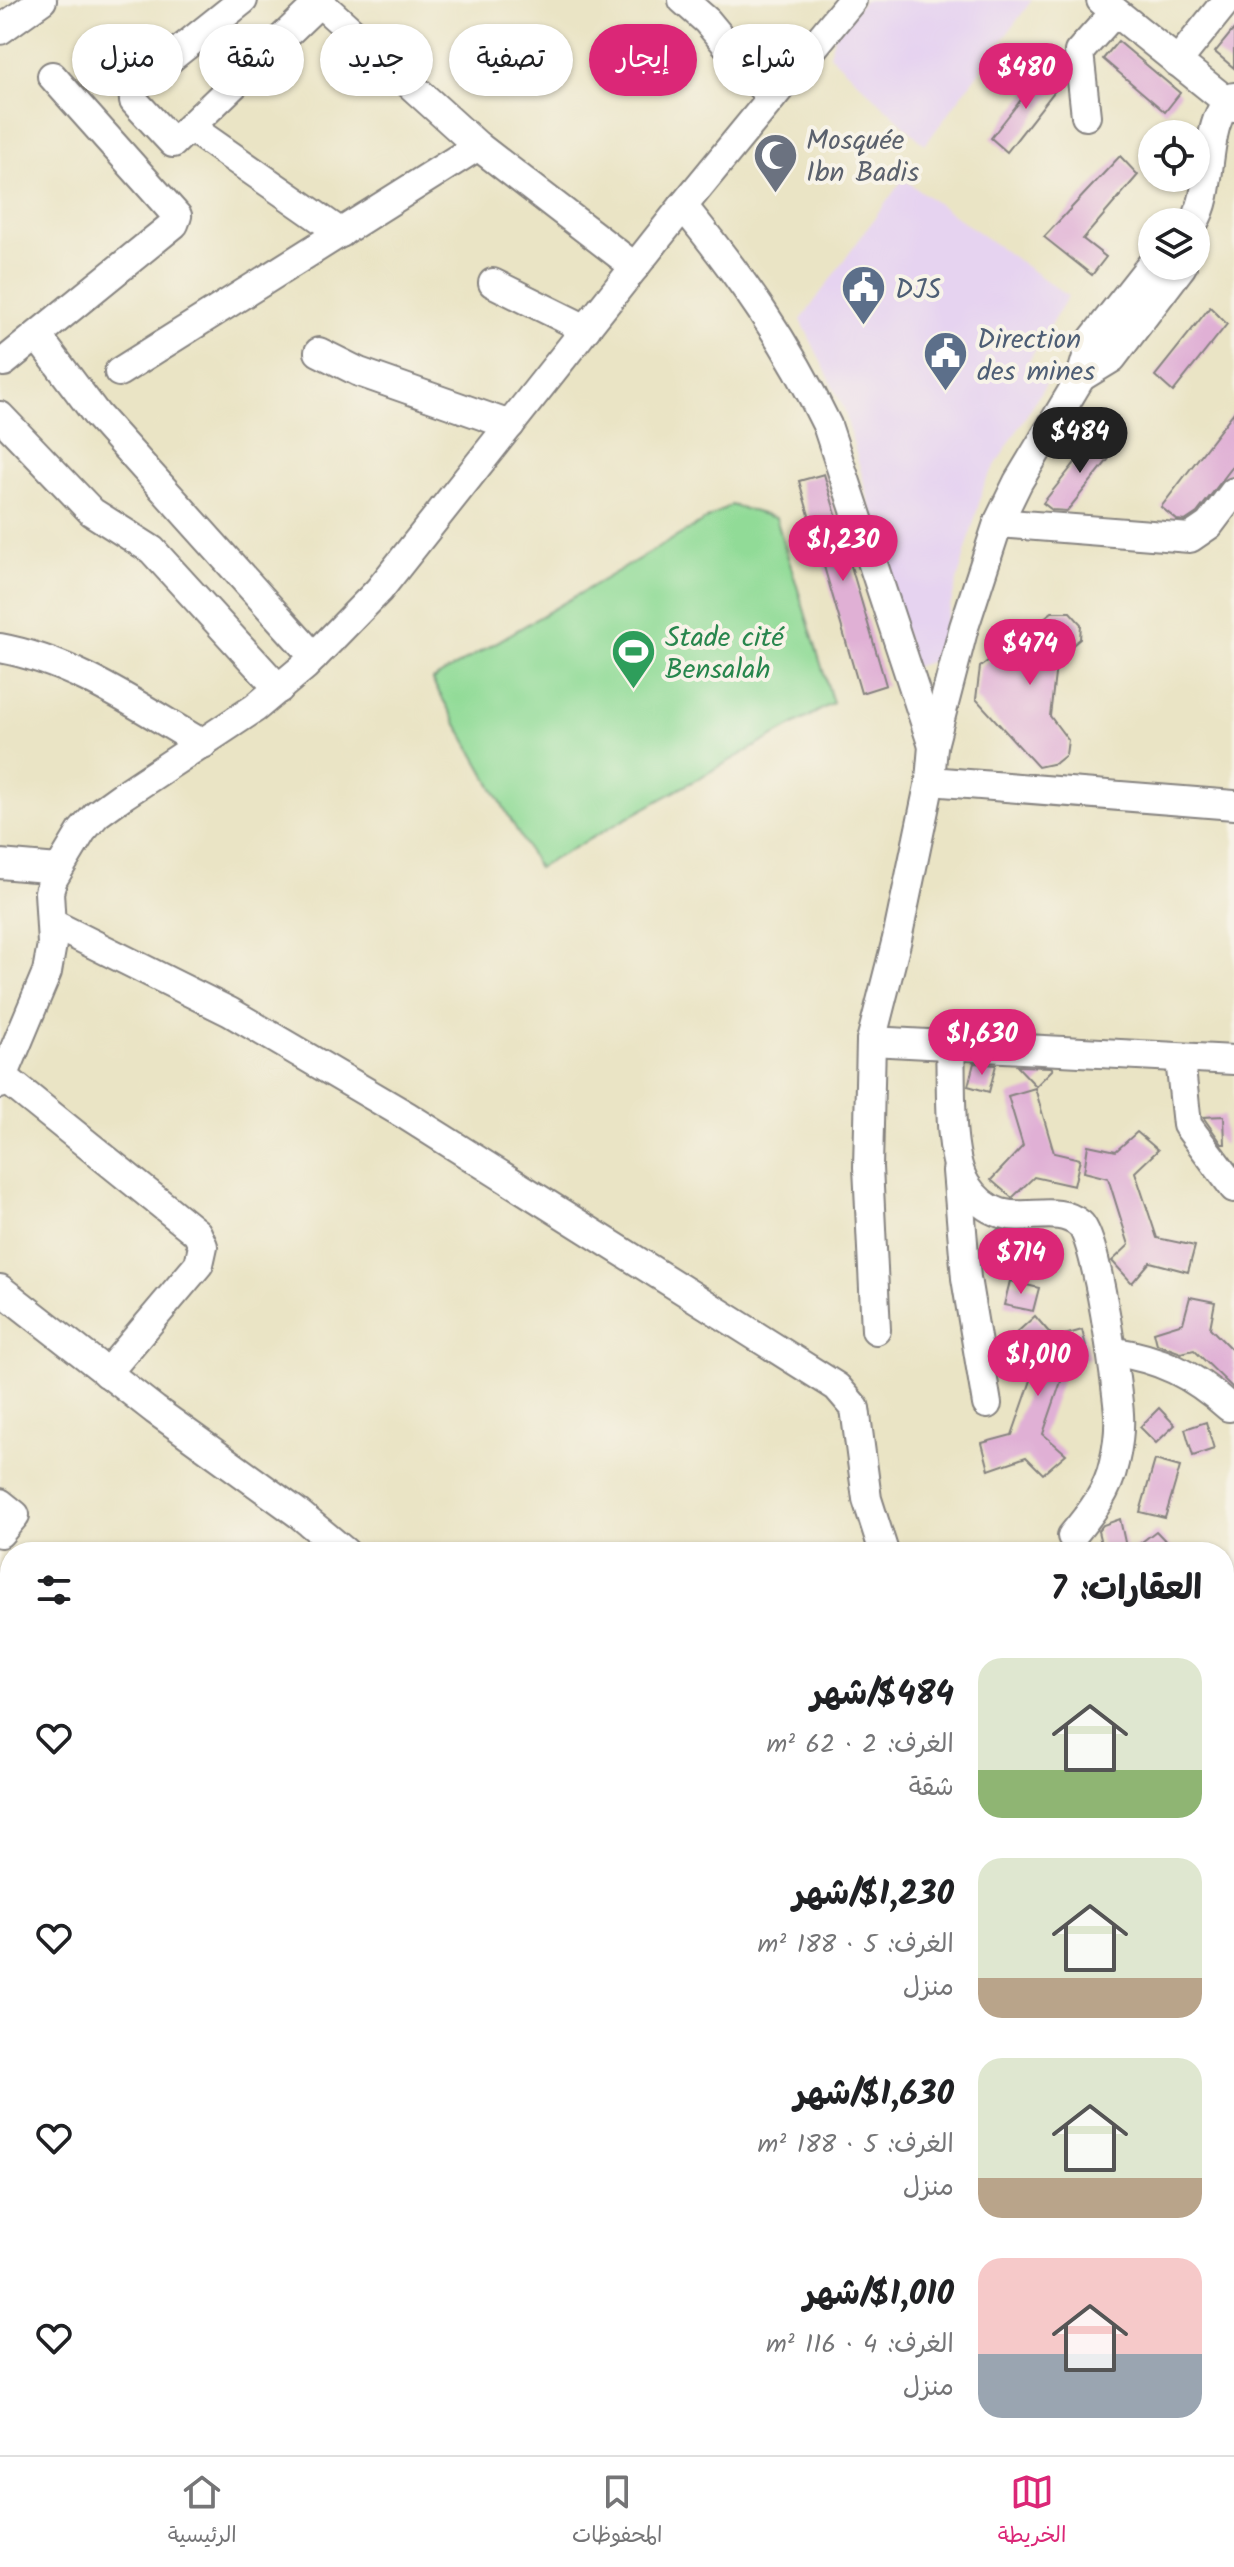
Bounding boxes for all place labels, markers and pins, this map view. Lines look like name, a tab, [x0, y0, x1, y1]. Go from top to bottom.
pin: $480	[979, 43, 1073, 111]
place label: Mosquée Ibn Badis	[806, 119, 919, 196]
mosque icon: Mosquée Ibn Badis	[751, 131, 799, 194]
public building icon: DJS	[840, 264, 888, 327]
place label: DJS	[895, 268, 941, 313]
place label: Direction des mines	[977, 318, 1095, 395]
public building icon: Direction des mines	[922, 330, 970, 393]
pin: $484	[1033, 407, 1127, 475]
pin: $1,230	[778, 515, 908, 583]
place label: Stade cité Bensalah	[665, 616, 786, 693]
pin: $474	[983, 619, 1077, 687]
sports icon: Stade cité Bensalah	[610, 628, 658, 691]
pin: $1,630	[917, 1009, 1047, 1077]
pin: $714	[974, 1228, 1068, 1296]
pin: $1,010	[973, 1330, 1103, 1398]

